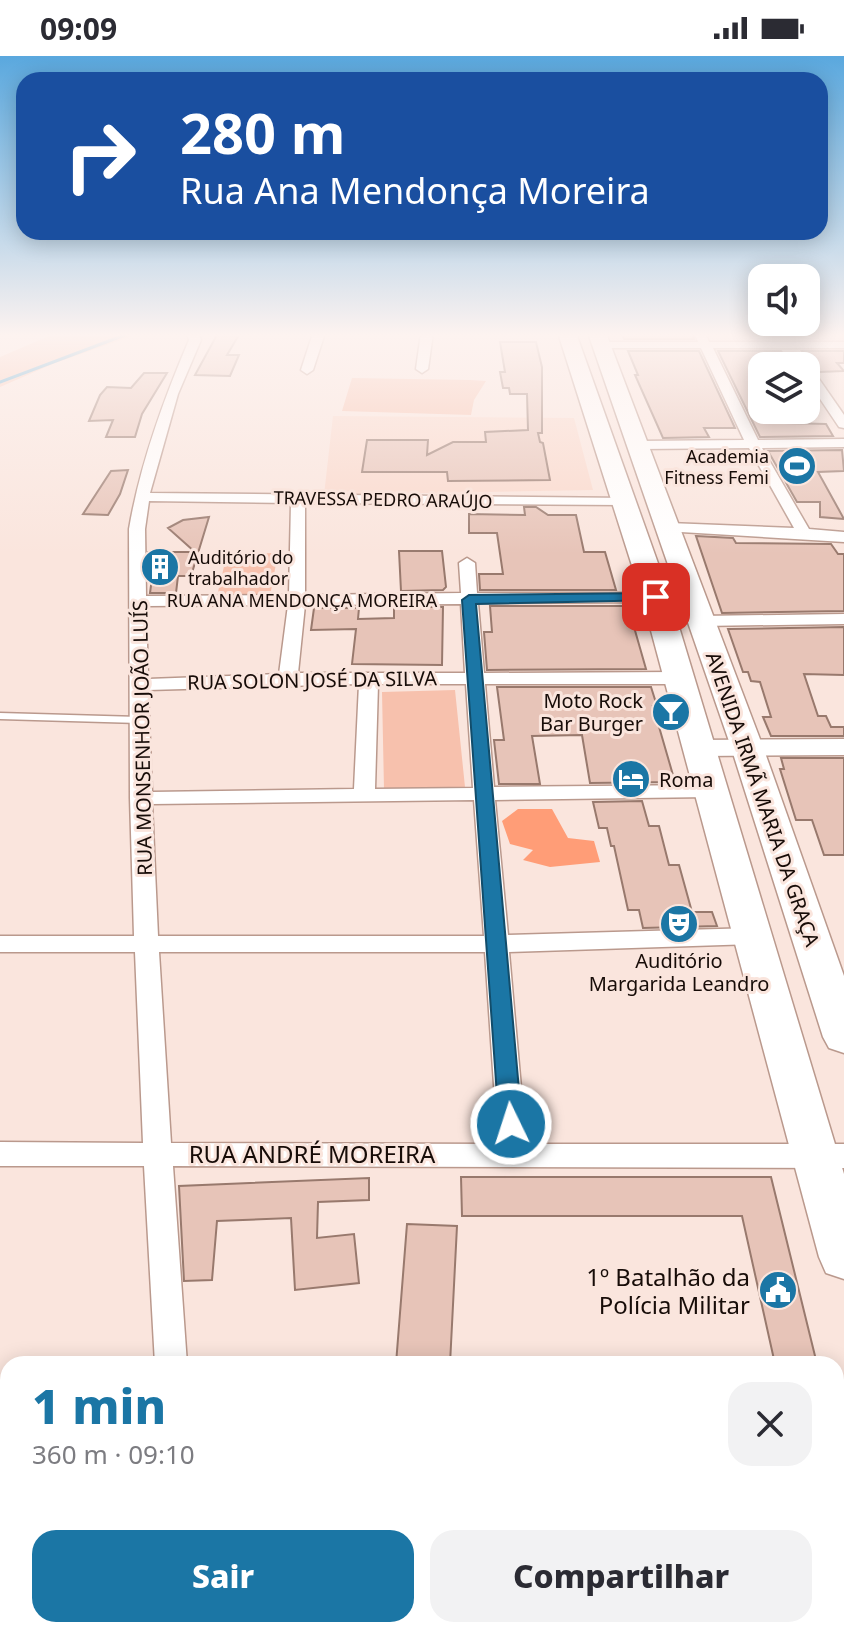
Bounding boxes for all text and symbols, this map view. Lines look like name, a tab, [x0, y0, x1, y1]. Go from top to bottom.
text: 09:09	[40, 8, 117, 49]
text: 280 m	[180, 94, 345, 170]
icon: right	[48, 104, 152, 208]
text: Rua Ana Mendonça Moreira	[180, 166, 650, 215]
map controls	[748, 264, 820, 424]
button: sound	[748, 264, 820, 336]
button: layers	[748, 352, 820, 424]
place label: Academia Fitness Femi	[664, 444, 769, 489]
sports icon: Academia Fitness Femi	[776, 445, 818, 487]
street label: TRAVESSA PEDRO ARAÚJO	[273, 485, 493, 513]
place label: Auditório do trabalhador	[188, 545, 293, 590]
building icon: Auditório do trabalhador	[139, 546, 181, 588]
pin	[622, 563, 690, 631]
icon: arrive	[634, 575, 678, 619]
street label: RUA ANA MENDONÇA MOREIRA	[167, 588, 438, 612]
street label: RUA MONSENHOR JOÃO LUÍS	[126, 600, 158, 876]
street label: AVENIDA IRMÃ MARIA DA GRAÇA	[700, 648, 826, 950]
street label: RUA SOLON JOSÉ DA SILVA	[187, 664, 437, 696]
place label: Moto Rock Bar Burger	[540, 687, 643, 737]
bar icon: Moto Rock Bar Burger	[650, 691, 692, 733]
hotel icon: Roma	[610, 758, 652, 800]
place label: Roma	[659, 766, 713, 793]
theatre icon: Auditório Margarida Leandro	[658, 903, 700, 945]
place label: Auditório Margarida Leandro	[589, 947, 769, 997]
position arrow	[469, 1082, 553, 1166]
street label: RUA ANDRÉ MOREIRA	[189, 1137, 436, 1170]
place label: 1º Batalhão da Polícia Militar	[586, 1260, 750, 1321]
public building icon: 1º Batalhão da Polícia Militar	[757, 1269, 799, 1311]
text: 1 min	[32, 1373, 166, 1438]
button: close	[728, 1382, 812, 1466]
text: 360 m · 09:10	[32, 1436, 195, 1472]
button: Sair	[32, 1530, 414, 1622]
button: Compartilhar	[430, 1530, 812, 1622]

